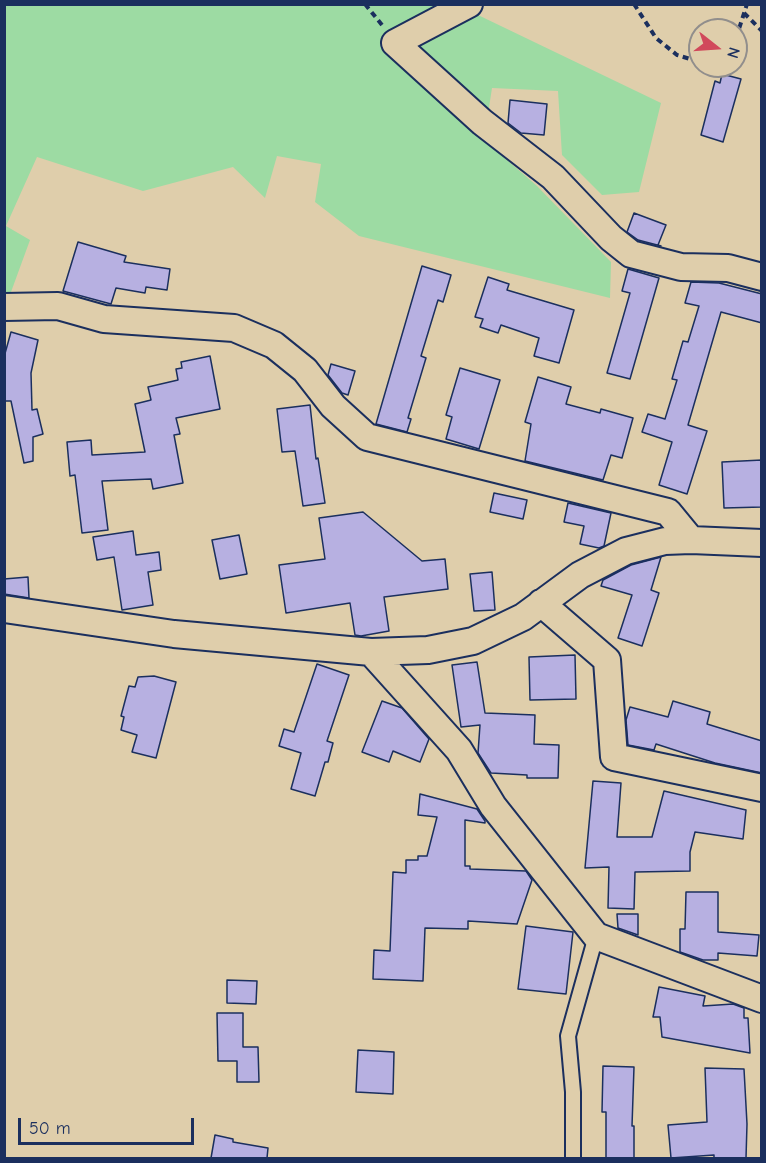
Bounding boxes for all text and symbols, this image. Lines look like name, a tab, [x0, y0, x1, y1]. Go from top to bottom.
north arrow	[688, 18, 748, 78]
text: N	[723, 45, 743, 60]
scale bar	[21, 1106, 196, 1144]
text: 50 m	[29, 1118, 71, 1139]

